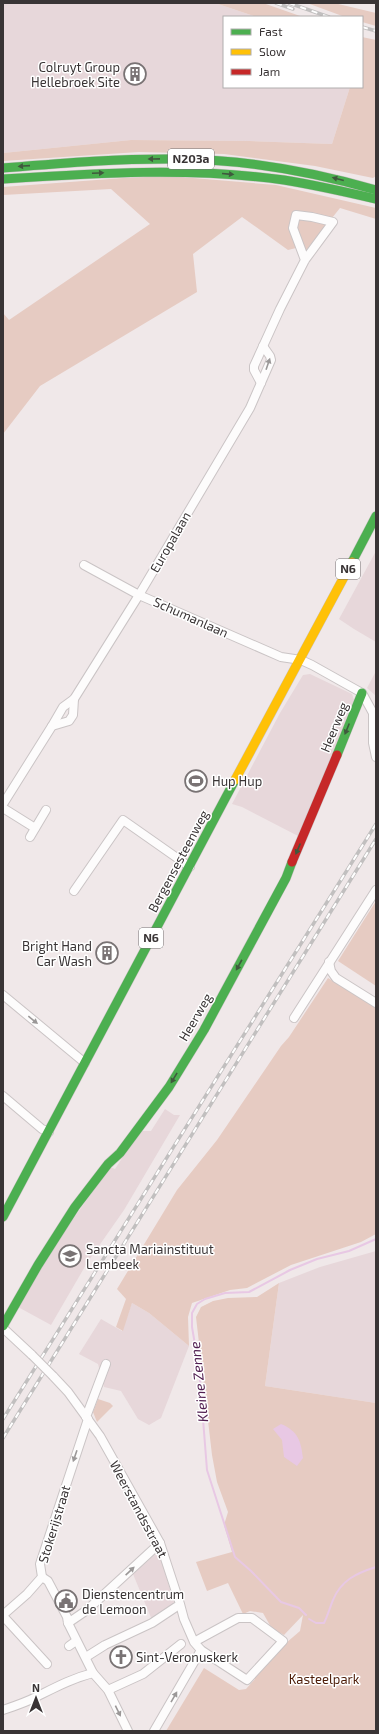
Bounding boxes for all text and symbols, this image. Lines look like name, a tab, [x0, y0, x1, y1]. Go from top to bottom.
legend	[223, 16, 363, 88]
text: Fast	[259, 24, 283, 38]
text: Slow	[259, 44, 286, 58]
place label: Colruyt Group Hellebroek Site	[31, 59, 120, 90]
building icon: Colruyt Group Hellebroek Site	[122, 61, 148, 87]
text: Jam	[259, 64, 280, 78]
road number: N203a	[168, 149, 214, 169]
one-way arrow	[147, 156, 160, 162]
one-way arrow	[18, 163, 30, 170]
one-way arrow	[92, 170, 104, 177]
one-way arrow	[222, 171, 234, 178]
one-way arrow	[332, 176, 344, 182]
one-way arrow	[265, 357, 271, 369]
street label: Europalaan	[146, 509, 194, 575]
road number: N6	[336, 559, 360, 579]
street label: Schumanlaan	[151, 593, 231, 641]
street label: Heerweg	[317, 700, 351, 754]
one-way arrow	[344, 724, 350, 736]
sports icon: Hup Hup	[183, 768, 209, 794]
place label: Hup Hup	[212, 773, 262, 789]
street label: Bergensesteenweg	[144, 807, 212, 915]
one-way arrow	[294, 844, 300, 856]
road number: N6	[139, 928, 163, 948]
place label: Bright Hand Car Wash	[22, 938, 92, 969]
building icon: Bright Hand Car Wash	[94, 940, 120, 966]
one-way arrow	[236, 959, 243, 971]
street label: Heerweg	[175, 990, 215, 1044]
one-way arrow	[28, 1016, 39, 1025]
one-way arrow	[171, 1072, 178, 1084]
place label: Sancta Mariainstituut Lembeek	[86, 1241, 214, 1272]
school or university icon: Sancta Mariainstituut Lembeek	[57, 1243, 83, 1269]
water label: Kleine Zenne	[186, 1340, 211, 1423]
one-way arrow	[72, 1451, 78, 1463]
street label: Weerstandsstraat	[107, 1458, 171, 1560]
street label: Stokerijstraat	[35, 1483, 73, 1565]
one-way arrow	[125, 1567, 134, 1576]
place label: Dienstencentrum de Lemoon	[82, 1586, 184, 1617]
public building icon: Dienstencentrum de Lemoon	[53, 1588, 79, 1614]
church icon: Sint-Veronuskerk	[108, 1644, 134, 1670]
place label: Sint-Veronuskerk	[136, 1649, 239, 1665]
park label: Kasteelpark	[289, 1671, 360, 1687]
north arrow	[16, 1678, 56, 1718]
text: N	[32, 1681, 40, 1694]
one-way arrow	[170, 1691, 177, 1703]
one-way arrow	[115, 1705, 121, 1716]

